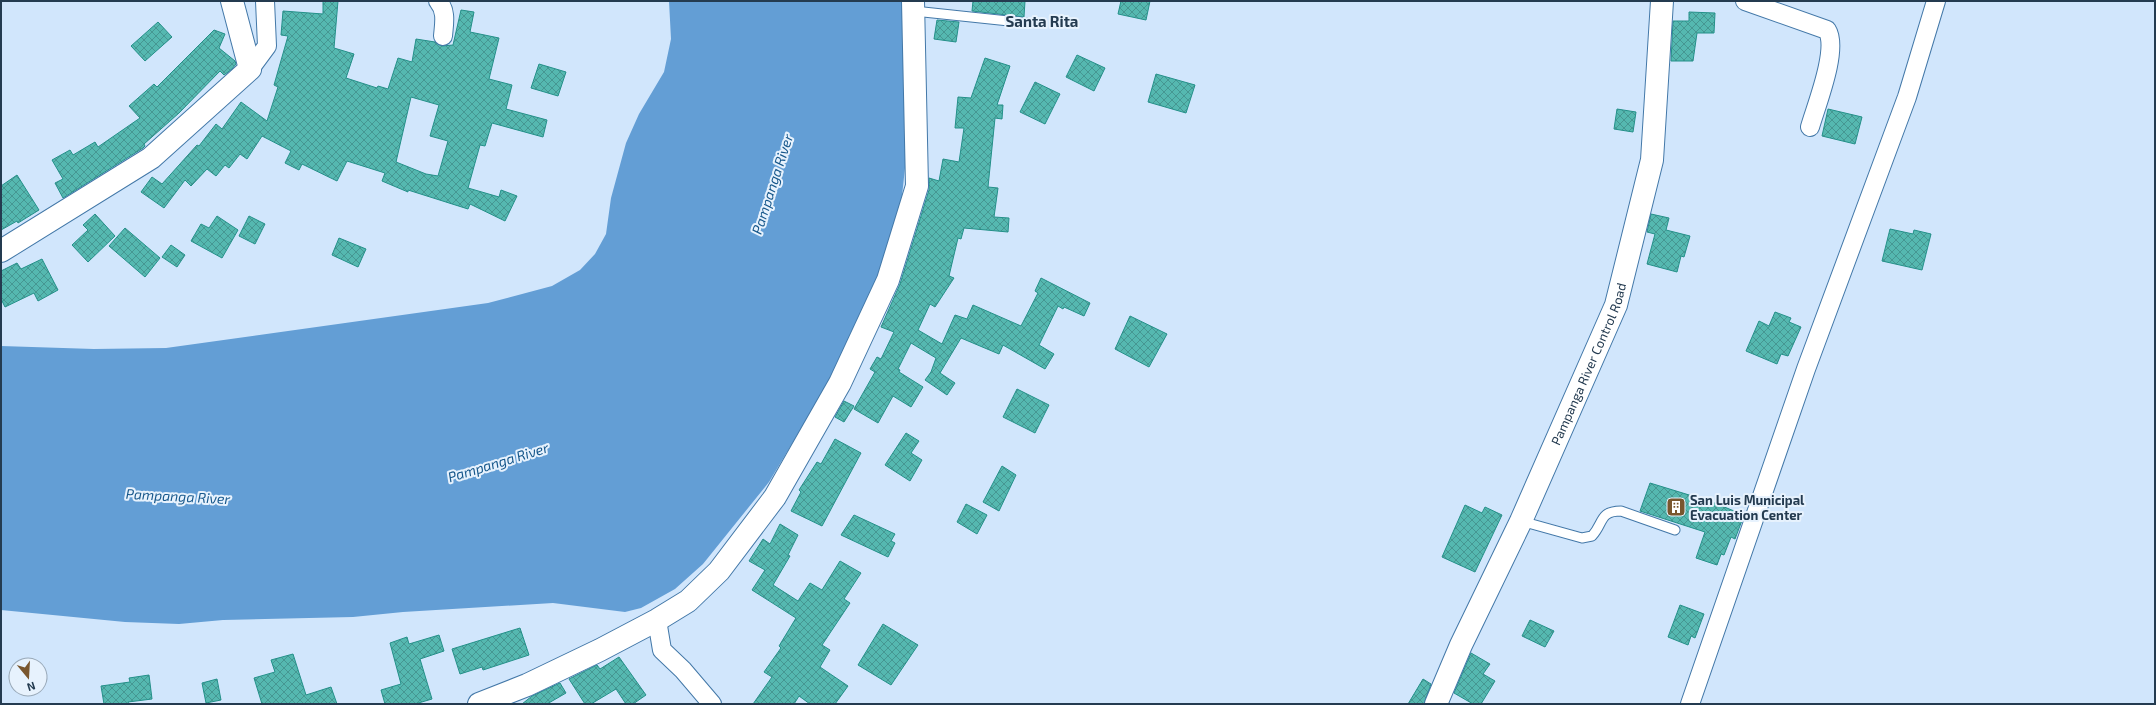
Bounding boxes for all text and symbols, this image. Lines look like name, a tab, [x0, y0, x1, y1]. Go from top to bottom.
district label: Santa Rita	[1006, 12, 1078, 30]
water label: Pampanga River	[748, 131, 796, 236]
street label: Pampanga River Control Road	[1547, 281, 1629, 448]
water label: Pampanga River	[446, 438, 551, 485]
water label: Pampanga River	[125, 485, 231, 507]
place label: San Luis Municipal Evacuation Center	[1690, 492, 1805, 523]
building icon: San Luis Municipal Evacuation Center	[1665, 496, 1687, 518]
north arrow	[8, 657, 48, 697]
text: N	[25, 680, 37, 694]

